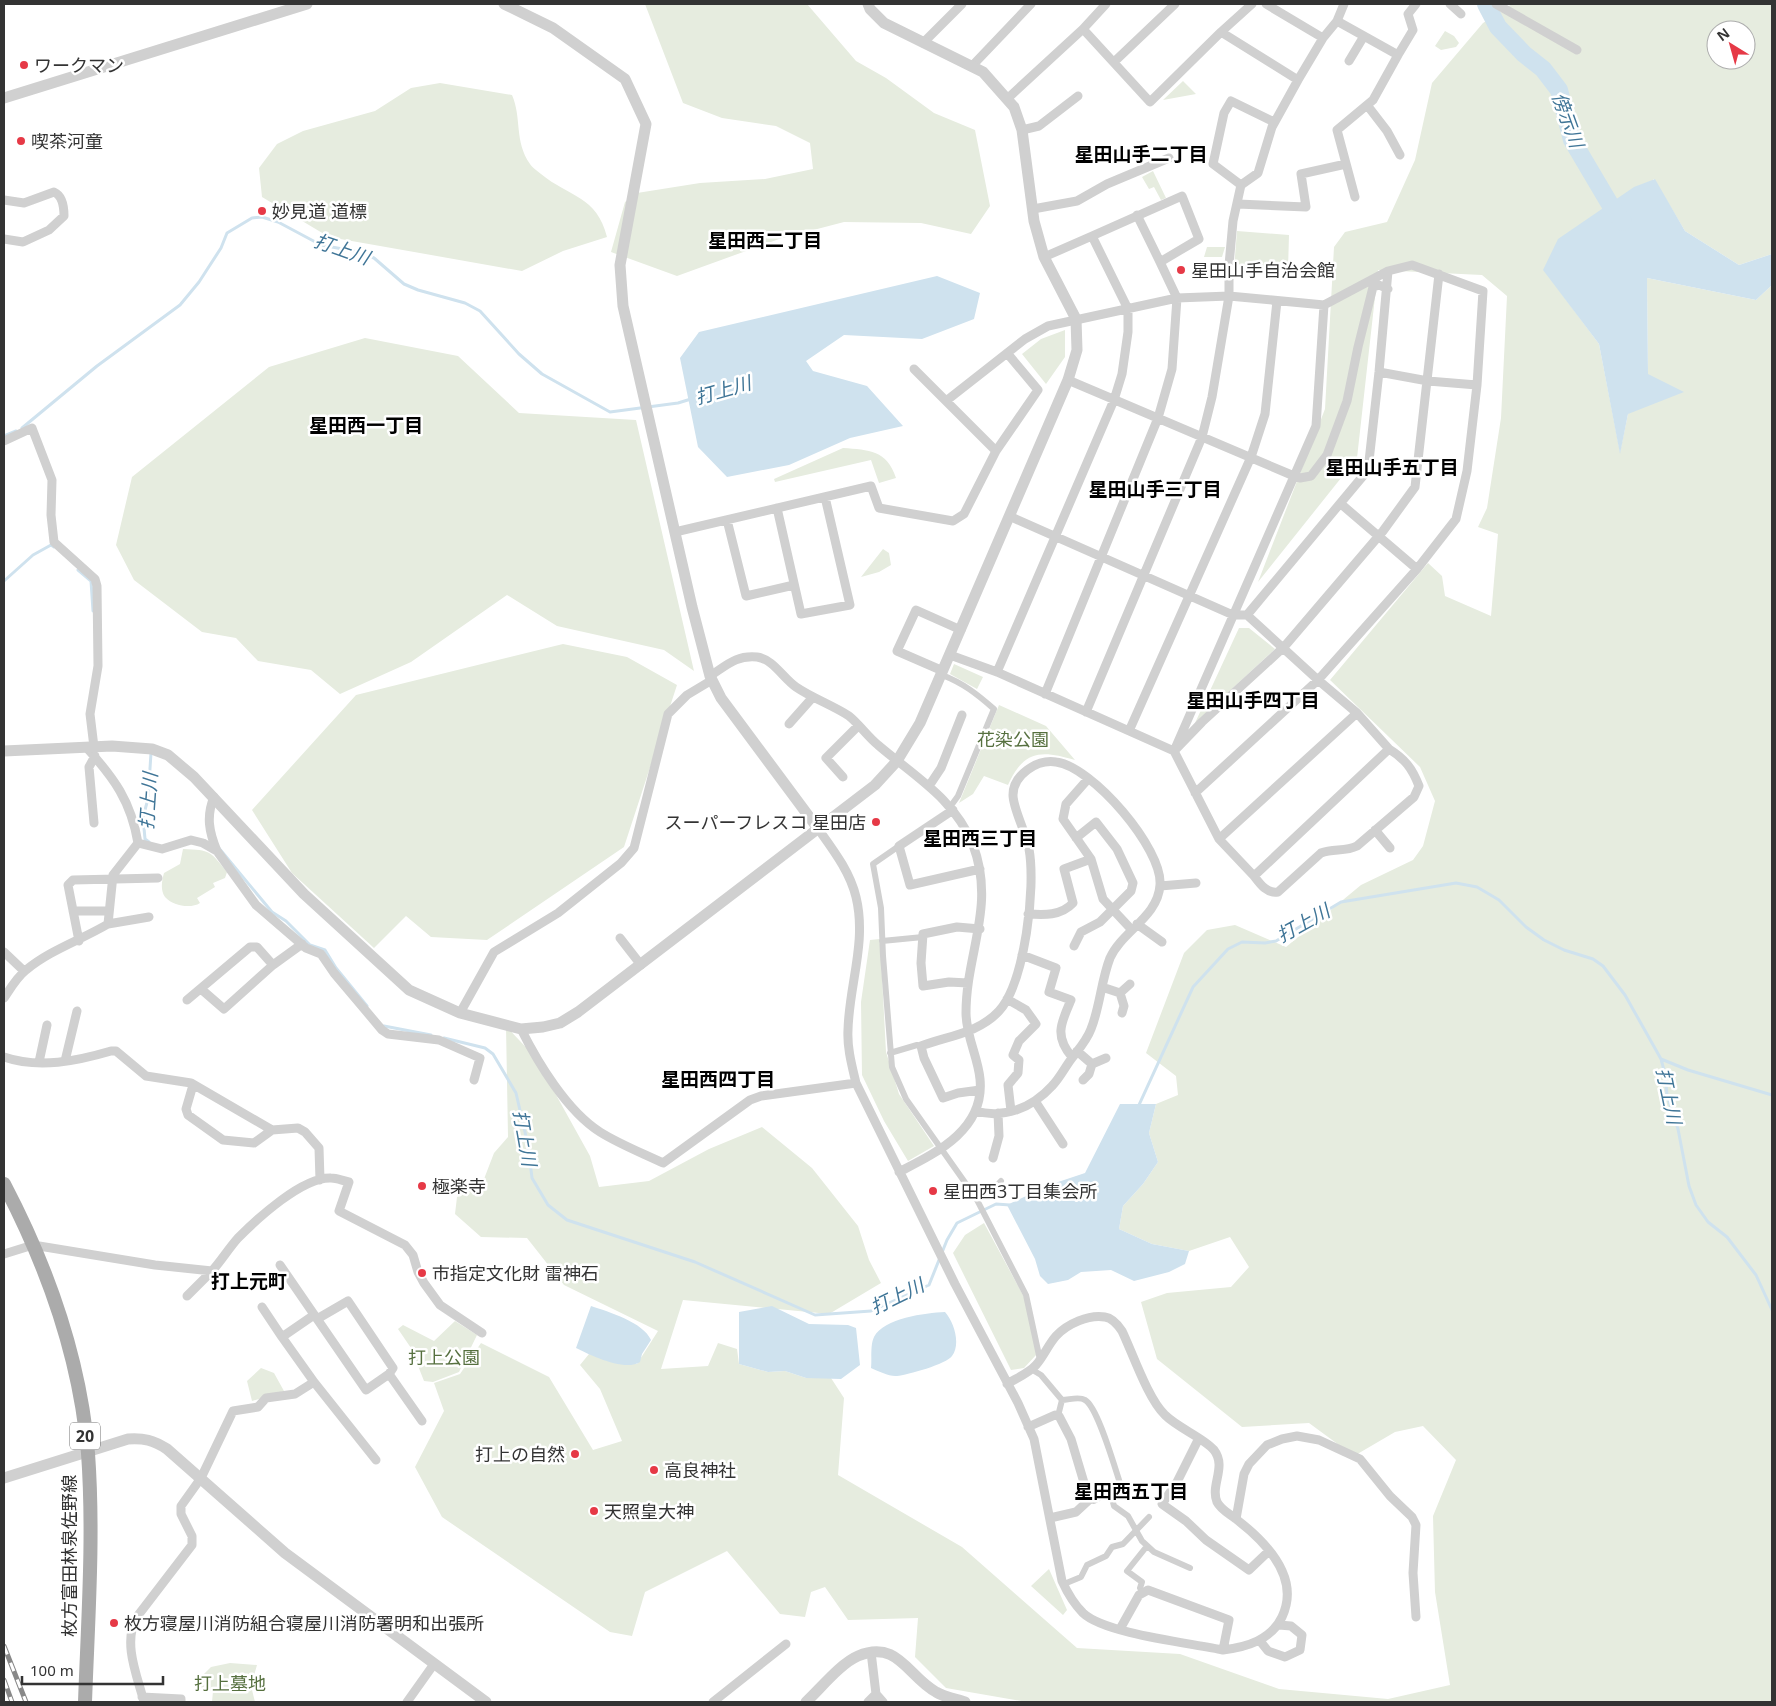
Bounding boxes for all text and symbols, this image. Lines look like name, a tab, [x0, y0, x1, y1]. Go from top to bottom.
north arrow	[1706, 20, 1756, 70]
text: N	[1713, 23, 1733, 45]
place label: ワークマン	[34, 53, 124, 77]
marker: ワークマン	[18, 59, 30, 71]
water label: 傍示川	[1546, 89, 1591, 153]
place label: 喫茶河童	[31, 129, 103, 153]
marker: 喫茶河童	[15, 135, 27, 147]
district label: 星田山手二丁目	[1074, 141, 1208, 167]
place label: 妙見道 道標	[272, 199, 367, 223]
marker: 妙見道 道標	[256, 205, 268, 217]
water label: 打上川	[311, 227, 375, 271]
district label: 星田西二丁目	[708, 227, 822, 253]
place label: 星田山手自治会館	[1191, 258, 1335, 282]
marker: 星田山手自治会館	[1175, 264, 1187, 276]
water label: 打上川	[692, 369, 756, 410]
district label: 星田西一丁目	[309, 412, 423, 438]
district label: 星田山手五丁目	[1325, 454, 1459, 480]
district label: 星田山手三丁目	[1088, 476, 1222, 502]
district label: 星田山手四丁目	[1186, 687, 1320, 713]
park label: 花染公園	[977, 727, 1049, 751]
water label: 打上川	[133, 770, 163, 830]
place label: スーパーフレスコ 星田店	[665, 810, 866, 834]
marker: スーパーフレスコ 星田店	[870, 816, 882, 828]
district label: 星田西三丁目	[923, 825, 1037, 851]
water label: 打上川	[1272, 897, 1336, 948]
water label: 打上川	[1650, 1065, 1688, 1129]
district label: 星田西四丁目	[661, 1066, 775, 1092]
water label: 打上川	[507, 1108, 543, 1170]
place label: 極楽寺	[432, 1174, 486, 1198]
place label: 星田西3丁目集会所	[943, 1179, 1097, 1203]
marker: 極楽寺	[416, 1180, 428, 1192]
marker: 星田西3丁目集会所	[927, 1185, 939, 1197]
place label: 市指定文化財 雷神石	[432, 1261, 599, 1285]
marker: 市指定文化財 雷神石	[416, 1267, 428, 1279]
district label: 打上元町	[211, 1268, 287, 1294]
water label: 打上川	[866, 1271, 930, 1320]
park label: 打上公園	[408, 1345, 480, 1369]
road number: 20	[70, 1422, 100, 1450]
place label: 打上の自然	[475, 1442, 565, 1466]
marker: 打上の自然	[569, 1448, 581, 1460]
place label: 高良神社	[664, 1458, 736, 1482]
marker: 高良神社	[648, 1464, 660, 1476]
street label: 枚方富田林泉佐野線	[57, 1475, 81, 1637]
district label: 星田西五丁目	[1074, 1478, 1188, 1504]
place label: 天照皇大神	[604, 1499, 694, 1523]
marker: 天照皇大神	[588, 1505, 600, 1517]
place label: 枚方寝屋川消防組合寝屋川消防署明和出張所	[124, 1611, 484, 1635]
marker: 枚方寝屋川消防組合寝屋川消防署明和出張所	[108, 1617, 120, 1629]
scale bar	[22, 1654, 164, 1686]
text: 100 m	[30, 1660, 74, 1680]
park label: 打上墓地	[194, 1671, 266, 1695]

